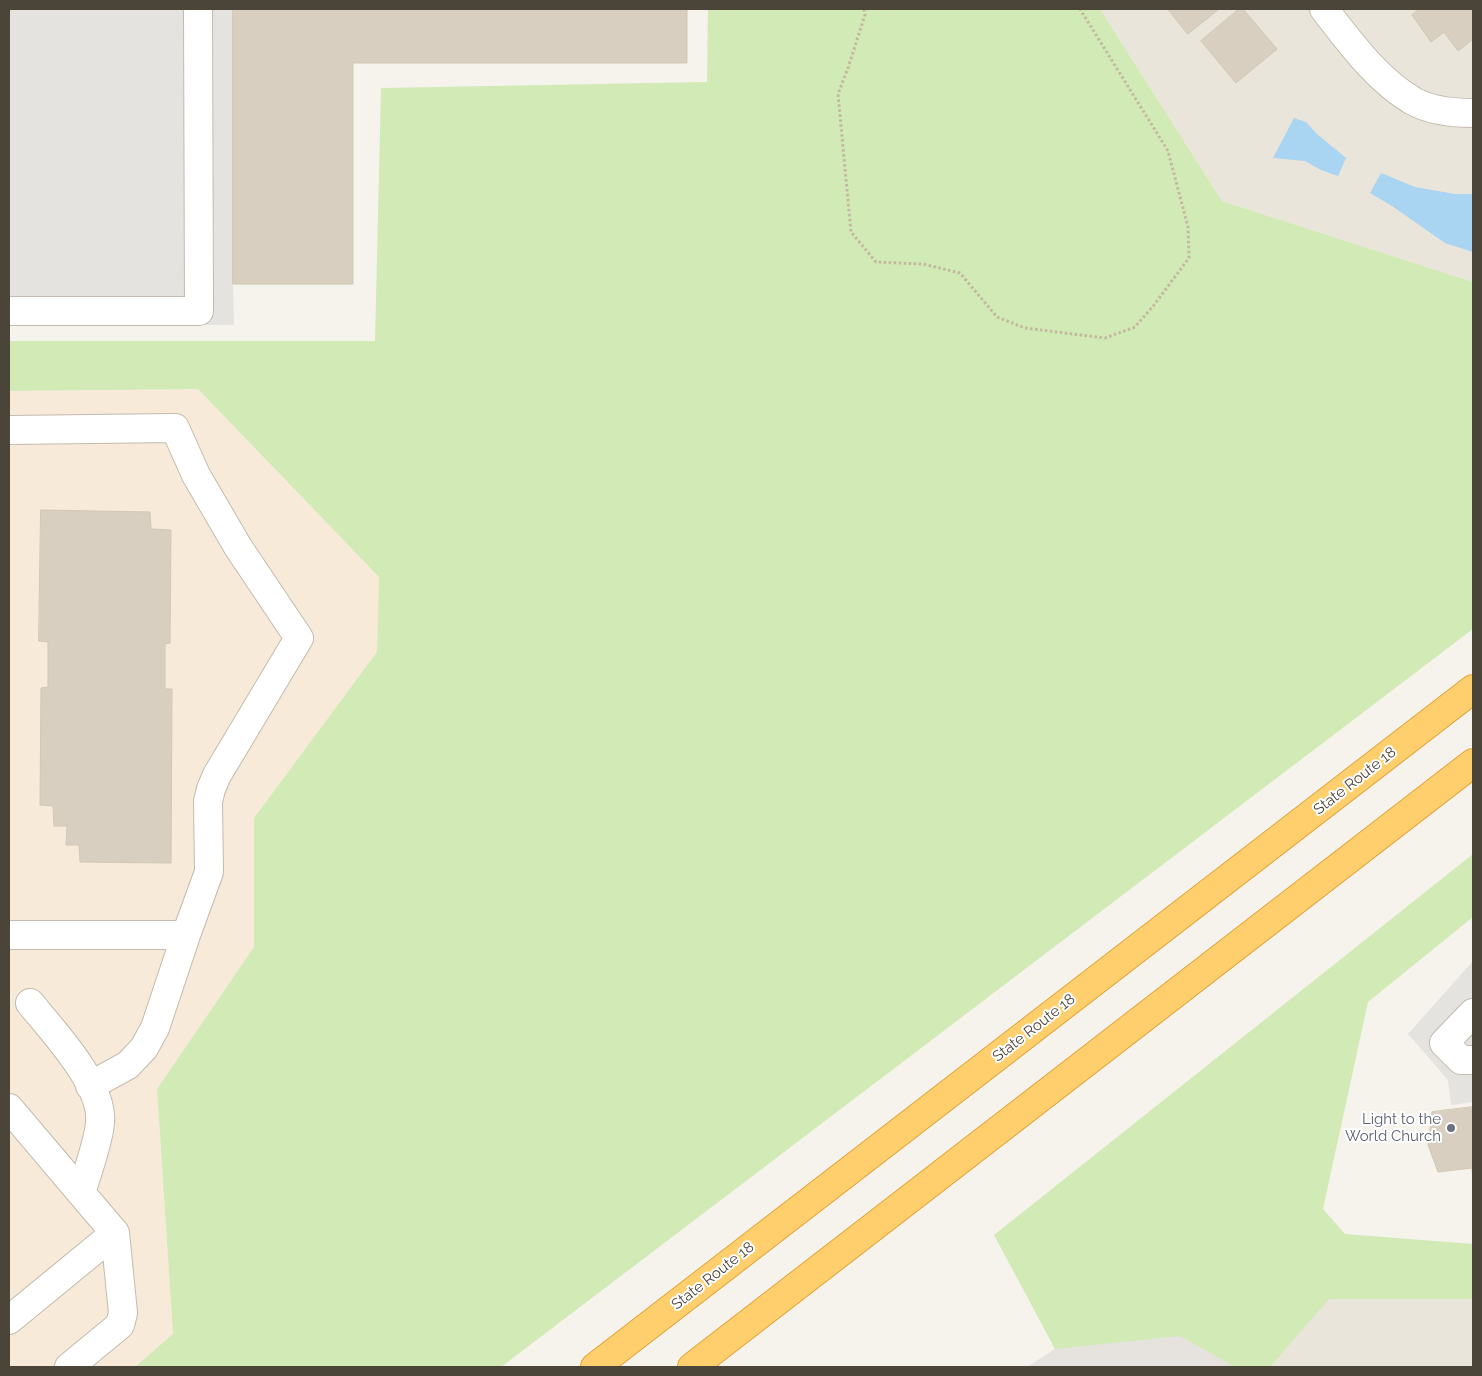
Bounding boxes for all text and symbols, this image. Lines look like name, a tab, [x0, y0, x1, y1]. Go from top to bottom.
street label: State Route 18	[1310, 743, 1400, 819]
street label: State Route 18	[989, 990, 1079, 1066]
place label: Light to the World Church	[1345, 1110, 1441, 1145]
marker: Light to the World Church	[1445, 1122, 1457, 1134]
street label: State Route 18	[668, 1238, 758, 1314]

